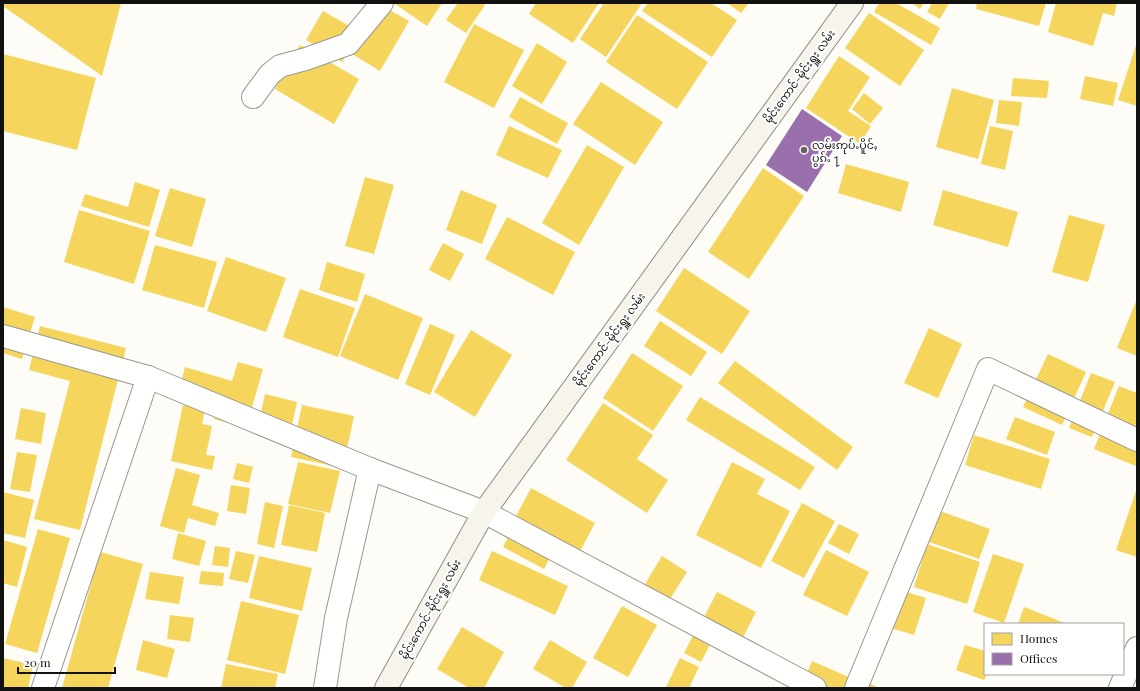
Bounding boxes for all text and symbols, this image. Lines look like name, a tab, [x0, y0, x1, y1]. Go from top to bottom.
street label: မိုင်းကောင်-မိုင်းရှူး လမ်း	[760, 26, 840, 127]
place label: လုမ်းဢုပ်ႉပိူင်ႇ ပွၵ်ႉ ႑	[812, 137, 878, 168]
marker: လုမ်းဢုပ်ႉပိူင်ႇ ပွၵ်ႉ ႑	[799, 145, 809, 155]
street label: မိုင်းကောင်-မိုင်းရှူး လမ်း	[570, 289, 650, 390]
street label: မိုင်းကောင်-မိုင်းရှူး လမ်း	[396, 556, 466, 663]
legend	[984, 623, 1124, 675]
text: Homes	[1020, 630, 1058, 646]
scale bar	[18, 649, 115, 675]
text: Offices	[1020, 650, 1057, 666]
text: 20 m	[24, 654, 51, 670]

